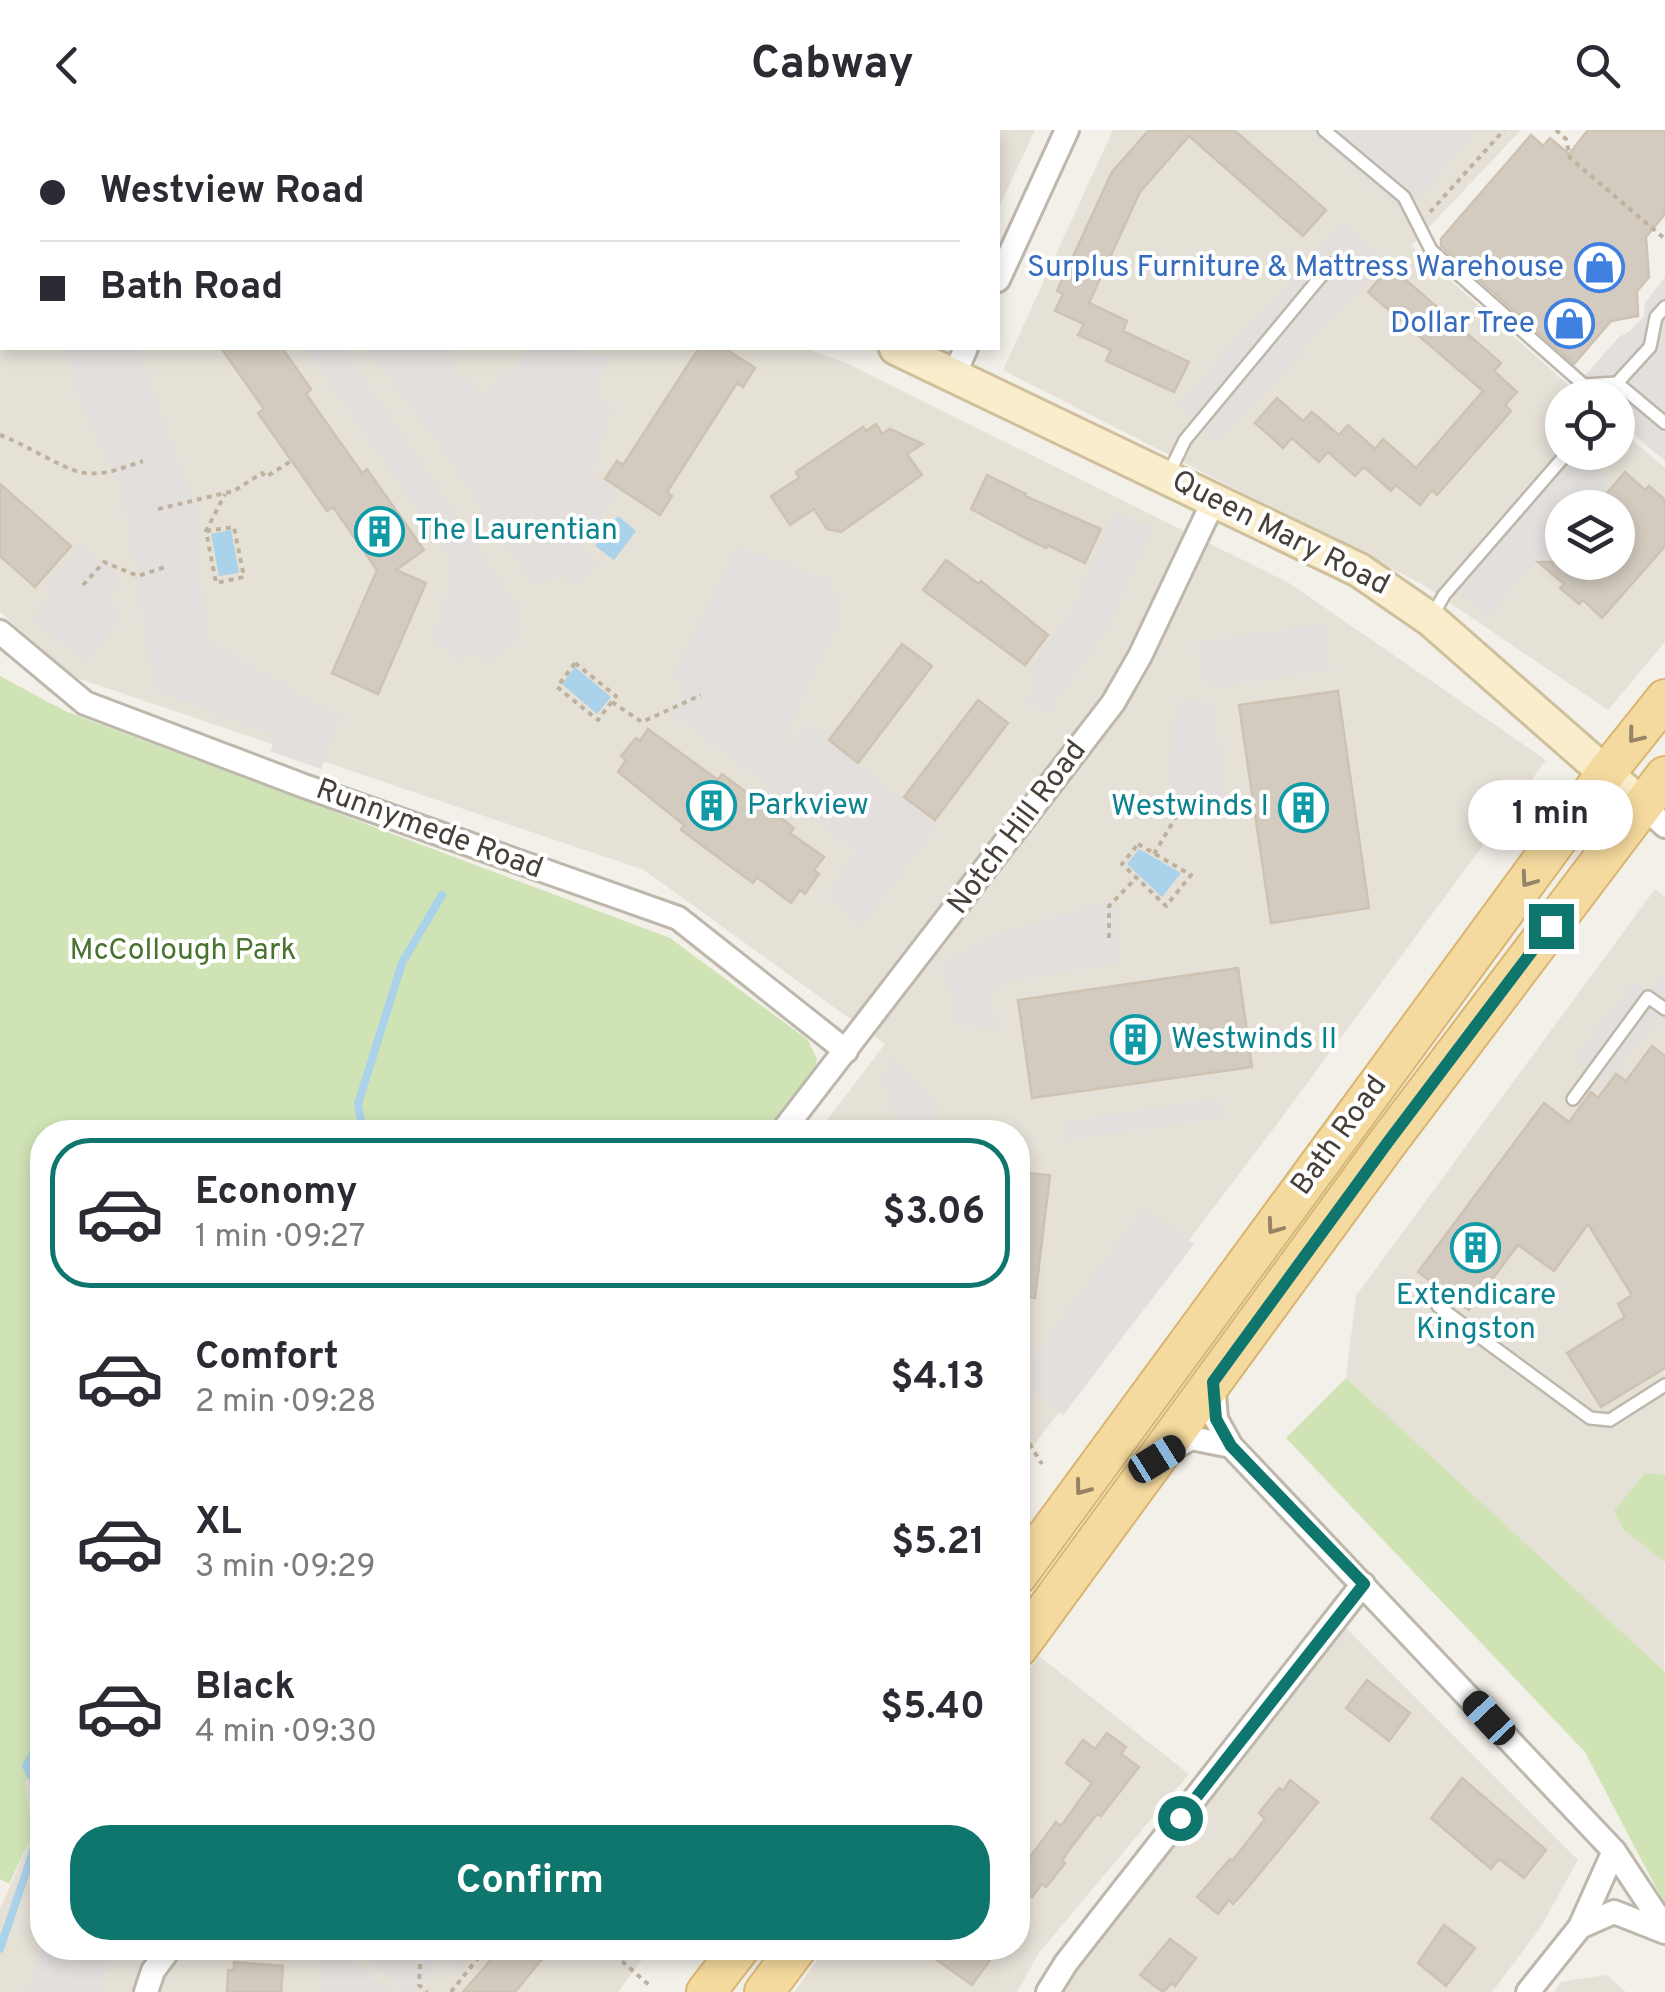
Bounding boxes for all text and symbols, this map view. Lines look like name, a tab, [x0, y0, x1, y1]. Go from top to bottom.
text: Cabway	[751, 37, 914, 94]
icon: back	[40, 38, 95, 93]
icon: search	[1570, 38, 1625, 93]
text: Westview Road	[100, 168, 365, 217]
shop icon: Surplus Furniture & Mattress Warehouse	[1573, 242, 1625, 294]
place label: Surplus Furniture & Mattress Warehouse	[1027, 250, 1564, 287]
text: Bath Road	[100, 264, 283, 313]
shop icon: Dollar Tree	[1544, 298, 1596, 350]
place label: Dollar Tree	[1390, 306, 1535, 343]
map controls	[1545, 380, 1635, 580]
button: locate	[1545, 380, 1635, 470]
street label: Queen Mary Road	[1165, 463, 1395, 605]
button: layers	[1545, 490, 1635, 580]
building icon: The Laurentian	[354, 505, 406, 557]
place label: The Laurentian	[415, 513, 618, 550]
one-way arrow	[1629, 724, 1647, 742]
street label: Notch Hill Road	[940, 734, 1096, 922]
street label: Runnymede Road	[310, 772, 548, 888]
building icon: Parkview	[686, 780, 738, 832]
building icon: Westwinds I	[1278, 781, 1330, 833]
callout: 1 min	[1468, 781, 1634, 851]
place label: Parkview	[747, 788, 869, 825]
place label: Westwinds I	[1111, 789, 1269, 826]
text: 1 min	[1512, 795, 1589, 835]
one-way arrow	[1522, 868, 1540, 887]
route end	[1529, 904, 1574, 949]
park label: McCollough Park	[70, 933, 296, 970]
building icon: Westwinds II	[1110, 1014, 1162, 1066]
place label: Westwinds II	[1171, 1022, 1337, 1059]
street label: Bath Road	[1284, 1069, 1396, 1203]
icon: car	[75, 1168, 165, 1258]
text: Economy	[195, 1169, 357, 1218]
text: $3.06	[883, 1189, 985, 1238]
one-way arrow	[1269, 1216, 1286, 1234]
text: 1 min · 09:27	[195, 1218, 366, 1258]
building icon: Extendicare Kingston	[1450, 1221, 1502, 1273]
place label: Extendicare Kingston	[1396, 1278, 1556, 1349]
icon: car	[75, 1333, 165, 1423]
text: Comfort	[195, 1334, 339, 1383]
text: $4.13	[891, 1354, 985, 1403]
text: 2 min · 09:28	[195, 1383, 376, 1423]
car	[1124, 1430, 1190, 1488]
one-way arrow	[1076, 1477, 1093, 1495]
icon: car	[75, 1498, 165, 1588]
text: XL	[195, 1499, 242, 1548]
text: $5.21	[891, 1519, 985, 1568]
text: 3 min · 09:29	[195, 1548, 376, 1588]
icon: car	[75, 1663, 165, 1753]
text: Black	[195, 1664, 295, 1713]
text: $5.40	[880, 1684, 985, 1733]
car	[1458, 1686, 1520, 1750]
text: 4 min · 09:30	[195, 1713, 377, 1753]
route start	[1158, 1796, 1203, 1841]
button: Confirm	[70, 1825, 990, 1940]

